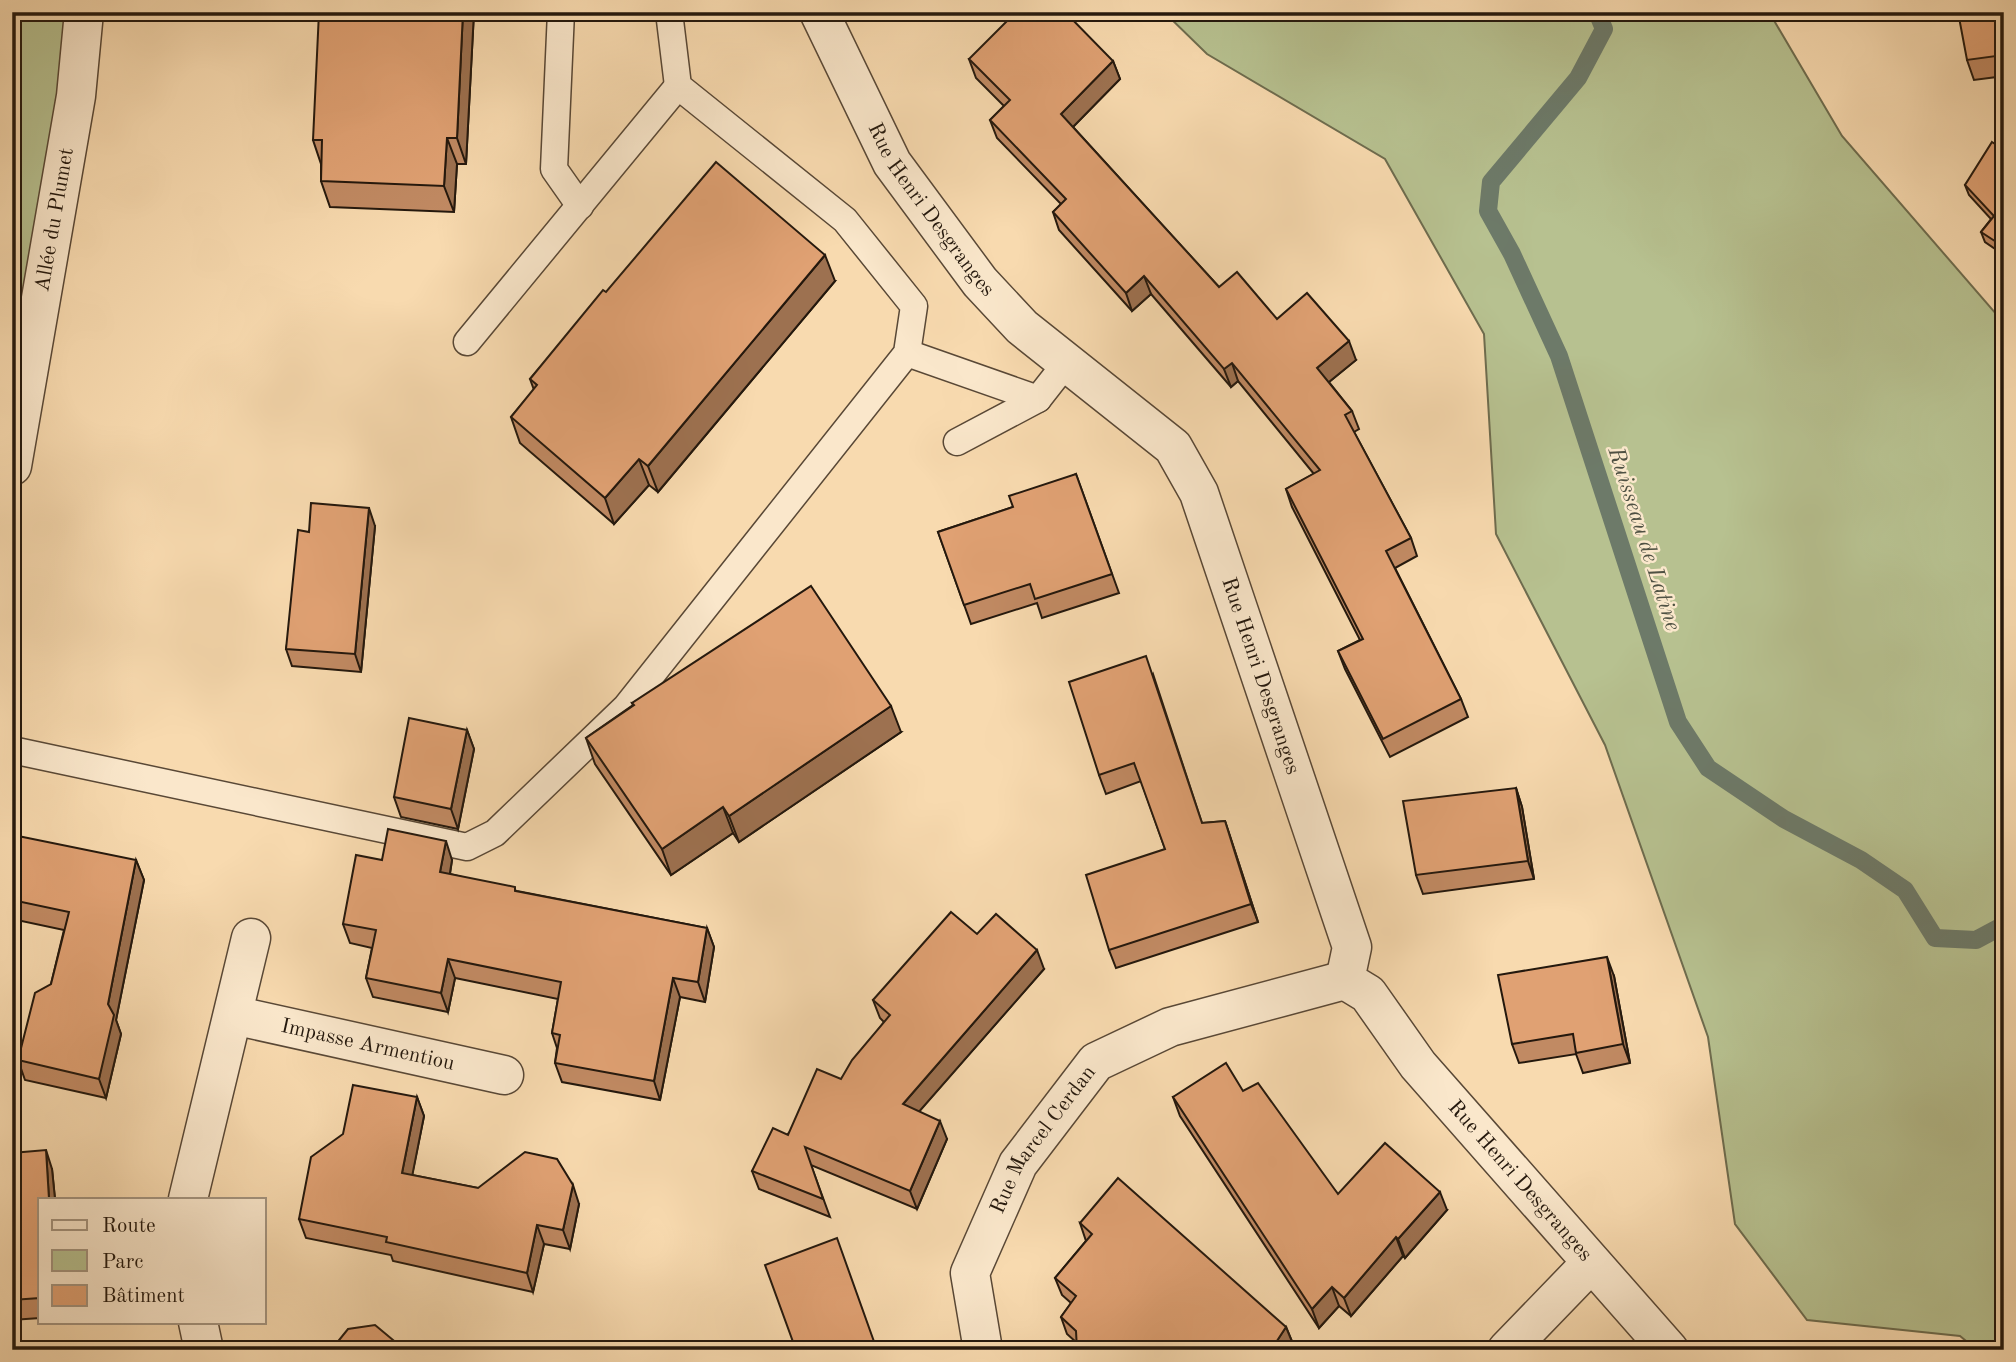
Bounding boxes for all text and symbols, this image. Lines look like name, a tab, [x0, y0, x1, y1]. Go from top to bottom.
street label: Rue Henri Desgranges	[864, 120, 998, 301]
street label: Allée du Plumet	[32, 146, 77, 293]
water label: Ruisseau de Latine	[1603, 443, 1685, 634]
street label: Rue Henri Desgranges	[1218, 575, 1304, 777]
street label: Impasse Armentiou	[279, 1015, 456, 1074]
street label: Rue Marcel Cerdan	[987, 1062, 1100, 1217]
street label: Rue Henri Desgranges	[1444, 1096, 1596, 1265]
legend	[38, 1198, 266, 1324]
text: Route	[102, 1216, 156, 1237]
text: Parc	[102, 1252, 144, 1273]
text: Bâtiment	[102, 1286, 185, 1307]

